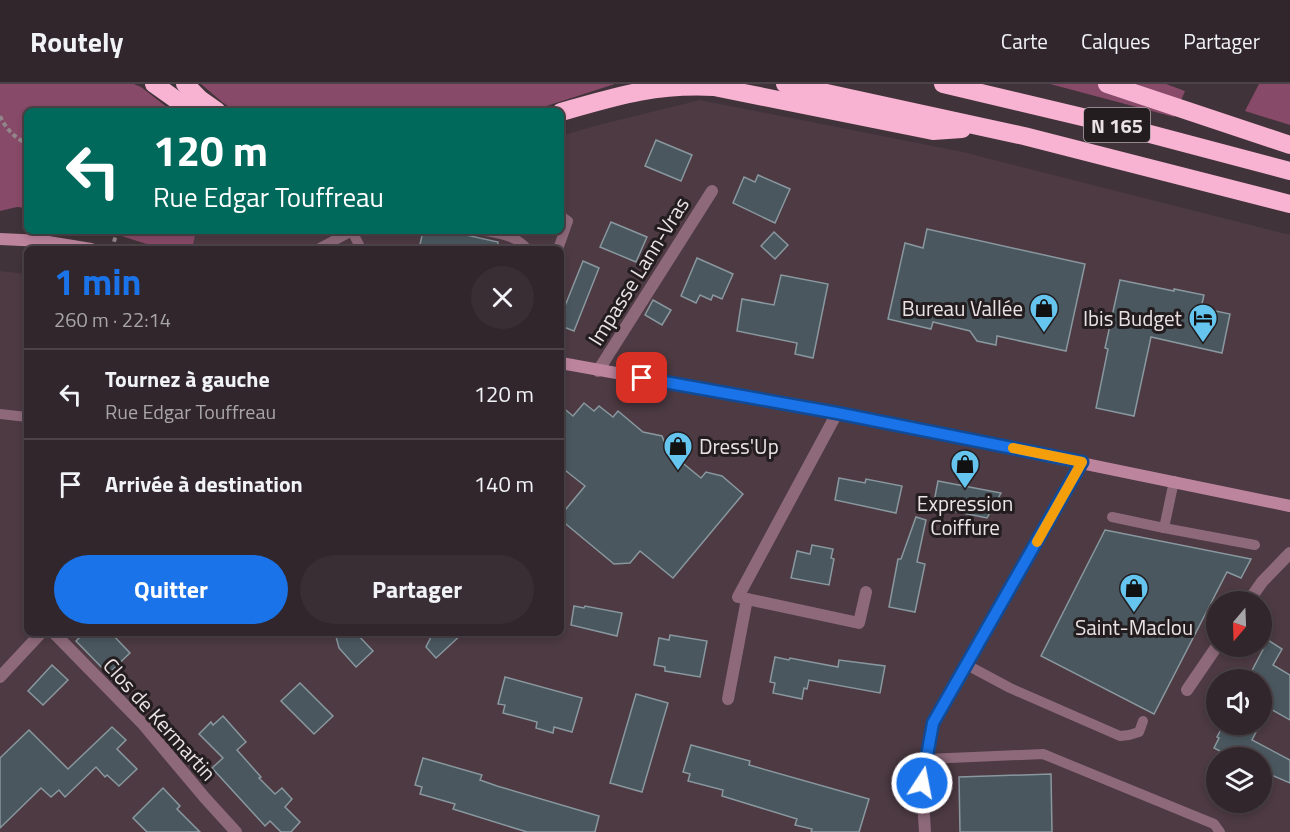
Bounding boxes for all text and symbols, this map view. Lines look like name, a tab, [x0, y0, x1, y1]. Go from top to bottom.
text: Routely	[30, 20, 124, 63]
text: Carte	[1001, 25, 1048, 57]
text: Calques	[1081, 25, 1150, 57]
text: Partager	[1183, 25, 1260, 57]
road number: N 165	[1084, 108, 1150, 142]
text: 120 m	[153, 118, 268, 182]
icon: left	[54, 132, 132, 210]
text: Rue Edgar Touffreau	[153, 176, 384, 217]
street label: Impasse Lann-Vras	[579, 190, 697, 352]
text: 1 min	[54, 254, 141, 309]
button: close	[471, 266, 534, 329]
place label: Bureau Vallée	[902, 292, 1023, 324]
shop icon: Bureau Vallée	[1028, 292, 1060, 334]
place label: Ibis Budget	[1083, 302, 1183, 334]
hotel icon: Ibis Budget	[1187, 302, 1219, 344]
text: 260 m · 22:14	[54, 304, 171, 335]
pin	[616, 352, 667, 403]
icon: arrive	[625, 361, 658, 394]
text: Tournez à gauche	[105, 362, 270, 396]
text: 120 m	[474, 377, 534, 411]
icon: left	[54, 378, 87, 411]
text: Rue Edgar Touffreau	[105, 396, 276, 427]
shop icon: Dress'Up	[662, 430, 694, 472]
place label: Dress'Up	[699, 430, 779, 462]
shop icon: Expression Coiffure	[949, 448, 981, 490]
text: Arrivée à destination	[105, 467, 303, 501]
text: 140 m	[474, 467, 534, 501]
icon: arrive	[54, 468, 87, 501]
place label: Expression Coiffure	[917, 487, 1013, 543]
button: Quitter	[54, 555, 288, 624]
button: Partager	[300, 555, 534, 624]
shop icon: Saint-Maclou	[1118, 572, 1150, 614]
north arrow	[1206, 591, 1272, 657]
map controls	[1206, 591, 1272, 813]
place label: Saint-Maclou	[1075, 611, 1193, 643]
street label: Clos de Kermartin	[96, 650, 224, 788]
button: sound	[1206, 669, 1272, 735]
button: layers	[1206, 747, 1272, 813]
position arrow	[890, 751, 954, 815]

